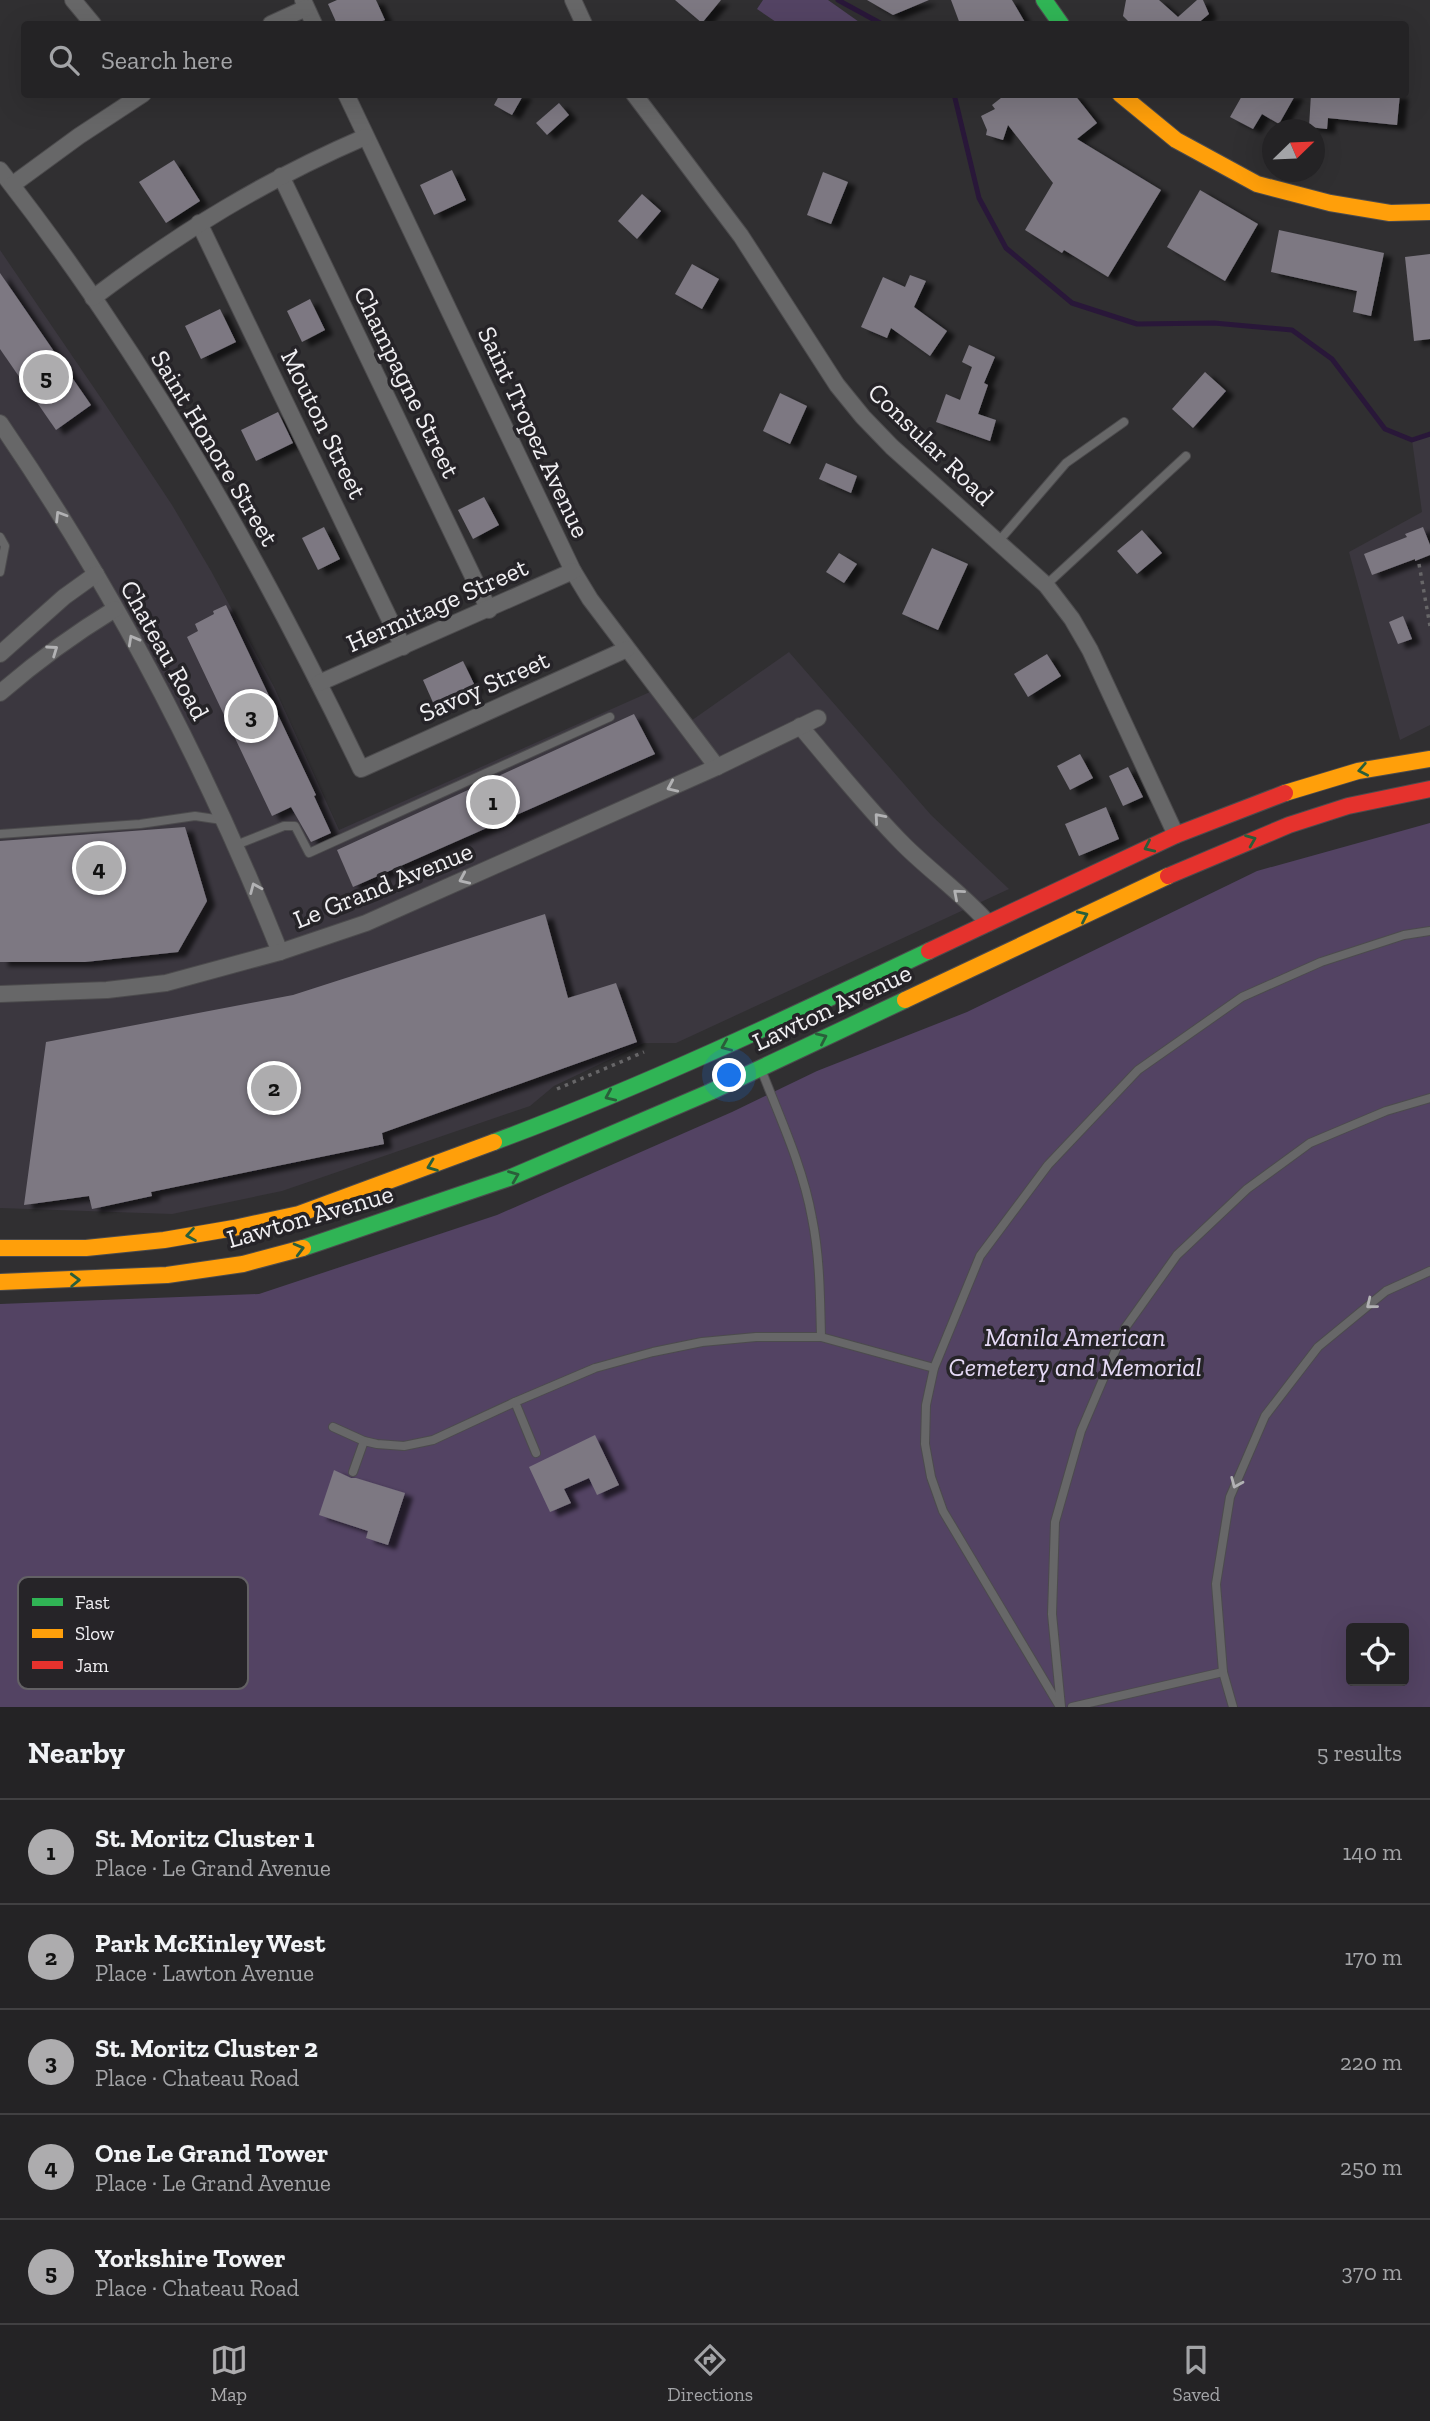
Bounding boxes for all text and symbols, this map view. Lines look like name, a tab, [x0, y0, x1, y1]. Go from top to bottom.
search box	[21, 21, 1409, 98]
icon: search	[45, 41, 83, 79]
text: Search here	[101, 44, 233, 76]
north arrow	[1262, 119, 1325, 182]
street label: Champagne Street	[347, 281, 467, 483]
street label: Saint Tropez Avenue	[471, 321, 597, 543]
street label: Saint Honore Street	[144, 344, 286, 552]
street label: Mouton Street	[274, 344, 374, 504]
pin: 5	[23, 351, 69, 403]
street label: Consular Road	[861, 376, 1001, 512]
one-way arrow	[56, 510, 69, 523]
street label: Hermitage Street	[341, 551, 533, 659]
street label: Chateau Road	[113, 575, 217, 725]
one-way arrow	[128, 635, 141, 648]
street label: Savoy Street	[414, 643, 554, 729]
one-way arrow	[45, 646, 58, 658]
pin: 3	[228, 690, 274, 742]
one-way arrow	[1357, 762, 1369, 777]
pin: 1	[470, 776, 516, 828]
one-way arrow	[667, 779, 680, 793]
one-way arrow	[875, 813, 887, 826]
street label: Le Grand Avenue	[289, 835, 477, 935]
one-way arrow	[1245, 835, 1257, 849]
one-way arrow	[1144, 839, 1156, 853]
pin: 4	[76, 842, 122, 894]
one-way arrow	[459, 871, 472, 885]
one-way arrow	[249, 883, 263, 895]
one-way arrow	[954, 890, 967, 902]
one-way arrow	[1076, 910, 1088, 924]
street label: Lawton Avenue	[748, 956, 916, 1058]
one-way arrow	[815, 1033, 827, 1047]
one-way arrow	[721, 1038, 734, 1052]
your location	[712, 1058, 746, 1092]
pin: 2	[251, 1062, 297, 1114]
one-way arrow	[604, 1088, 616, 1102]
one-way arrow	[427, 1158, 439, 1172]
one-way arrow	[508, 1170, 520, 1184]
street label: Lawton Avenue	[223, 1177, 397, 1255]
one-way arrow	[185, 1227, 197, 1242]
one-way arrow	[293, 1243, 305, 1257]
one-way arrow	[69, 1272, 80, 1287]
one-way arrow	[1366, 1296, 1379, 1308]
park label: Manila American Cemetery and Memorial	[948, 1321, 1202, 1383]
one-way arrow	[1231, 1476, 1245, 1488]
legend	[18, 1577, 248, 1689]
text: Fast	[75, 1591, 110, 1614]
text: Slow	[75, 1622, 115, 1645]
map controls	[1346, 1623, 1409, 1686]
button: locate	[1346, 1623, 1409, 1686]
text: Jam	[75, 1654, 109, 1677]
text: Nearby	[28, 1735, 125, 1771]
text: 5 results	[1317, 1739, 1402, 1767]
text: St. Moritz Cluster 1	[95, 1822, 315, 1854]
text: 1	[46, 1838, 56, 1866]
text: 140 m	[1342, 1838, 1402, 1866]
text: Place · Le Grand Avenue	[95, 1854, 331, 1882]
text: Park McKinley West	[95, 1927, 325, 1959]
text: 2	[45, 1943, 57, 1971]
text: 170 m	[1344, 1943, 1402, 1971]
text: Place · Lawton Avenue	[95, 1959, 314, 1987]
text: St. Moritz Cluster 2	[95, 2032, 318, 2064]
text: 3	[45, 2048, 57, 2076]
text: 220 m	[1340, 2048, 1402, 2076]
text: Place · Chateau Road	[95, 2064, 299, 2092]
text: One Le Grand Tower	[95, 2137, 328, 2169]
text: 4	[44, 2153, 58, 2181]
text: 250 m	[1340, 2153, 1402, 2181]
text: Place · Le Grand Avenue	[95, 2169, 331, 2197]
text: Yorkshire Tower	[95, 2242, 285, 2274]
text: 5	[45, 2258, 57, 2286]
text: 370 m	[1342, 2258, 1402, 2286]
text: Place · Chateau Road	[95, 2274, 299, 2302]
tab: Map	[210, 2341, 248, 2406]
tab: Directions	[667, 2341, 753, 2406]
tab: Saved	[1173, 2341, 1220, 2406]

